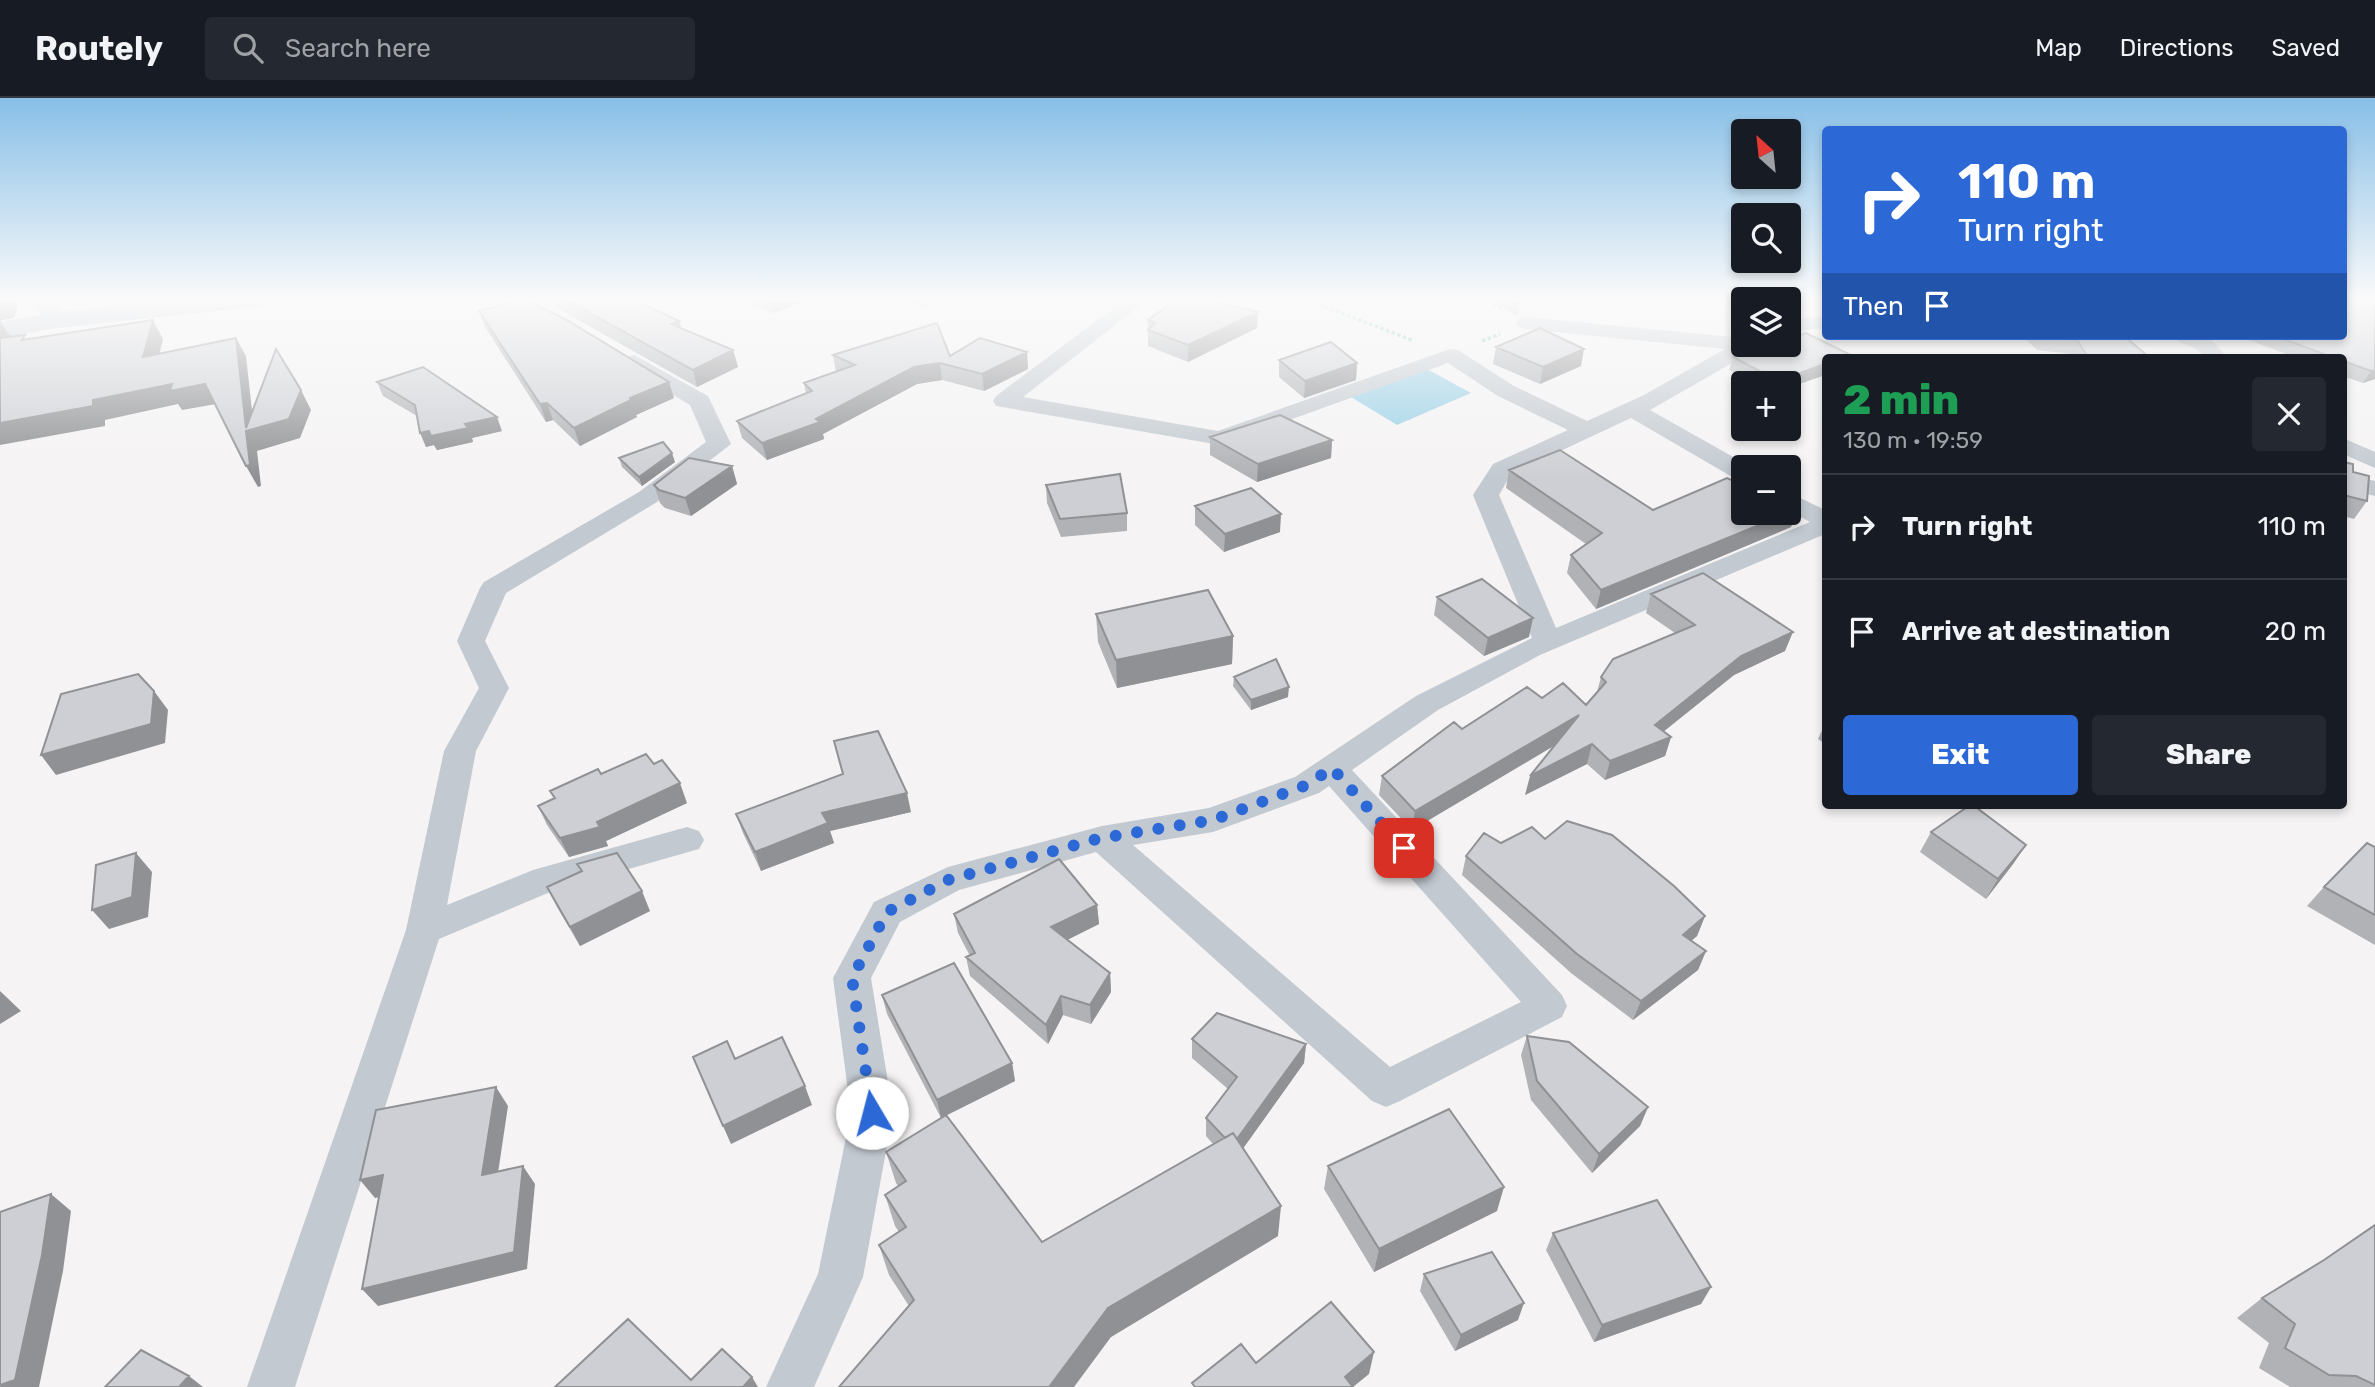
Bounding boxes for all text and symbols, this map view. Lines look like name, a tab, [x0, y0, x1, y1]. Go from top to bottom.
search box	[205, 17, 695, 80]
text: Routely	[35, 29, 163, 68]
icon: search	[229, 29, 267, 67]
text: Search here	[285, 33, 431, 64]
text: Map	[2035, 34, 2082, 62]
text: Directions	[2120, 34, 2233, 62]
text: Saved	[2271, 34, 2340, 62]
north arrow	[1731, 119, 1801, 189]
map controls	[1731, 119, 1801, 525]
text: 110 m	[1958, 152, 2095, 210]
icon: right	[1843, 154, 1934, 245]
button: search	[1731, 203, 1801, 273]
text: Turn right	[1958, 211, 2103, 249]
button: layers	[1731, 287, 1801, 357]
icon: arrive	[1918, 287, 1956, 325]
text: Then	[1843, 291, 1904, 322]
button: +	[1731, 371, 1801, 441]
text: 2 min	[1843, 375, 1959, 425]
button: close	[2252, 377, 2326, 451]
text: 130 m · 19:59	[1843, 426, 1983, 454]
button: −	[1731, 455, 1801, 525]
icon: right	[1843, 508, 1881, 546]
text: Turn right	[1902, 511, 2032, 542]
text: 110 m	[2258, 511, 2326, 542]
icon: arrive	[1843, 613, 1881, 651]
text: Arrive at destination	[1902, 616, 2170, 647]
text: 20 m	[2265, 616, 2326, 647]
button: Exit	[1843, 715, 2078, 795]
button: Share	[2092, 715, 2326, 795]
pin	[1374, 818, 1434, 878]
icon: arrive	[1385, 829, 1423, 867]
position arrow	[835, 1076, 909, 1150]

